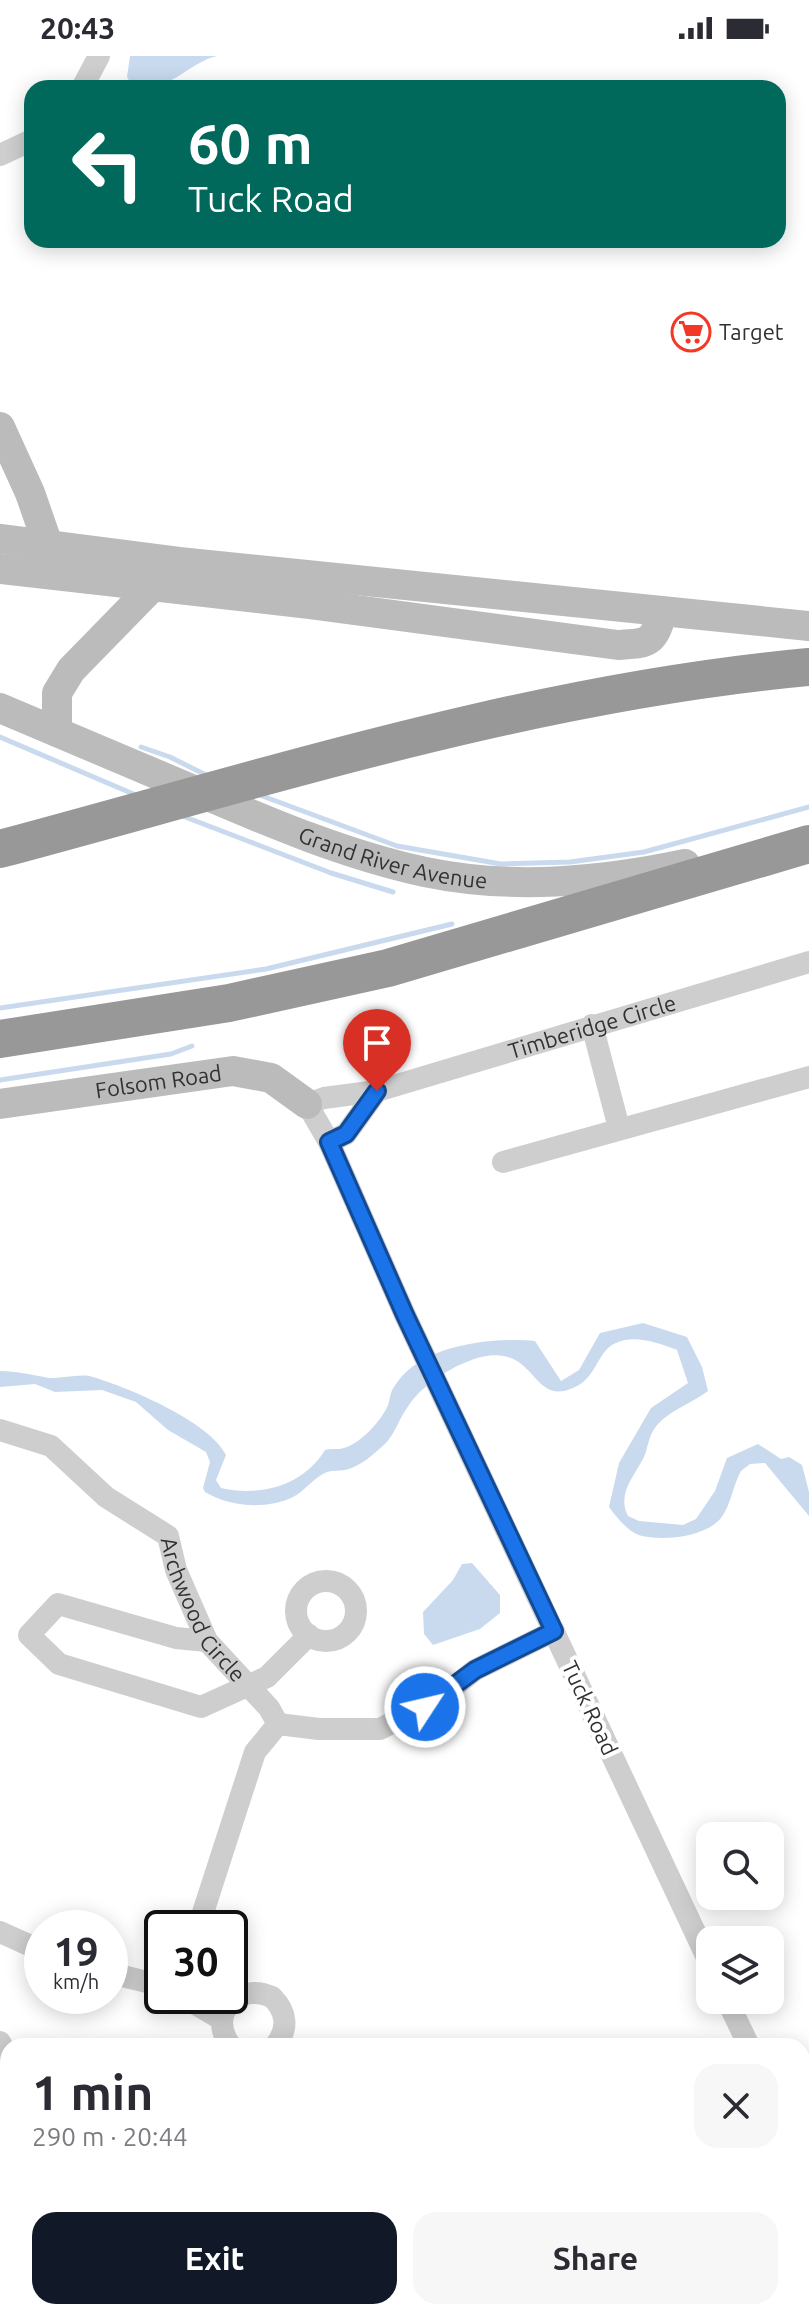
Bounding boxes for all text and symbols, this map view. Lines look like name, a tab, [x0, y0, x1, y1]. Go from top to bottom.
text: 20:43	[40, 11, 115, 45]
icon: left	[56, 112, 160, 216]
text: 60 m	[188, 112, 313, 175]
text: Tuck Road	[188, 178, 354, 219]
supermarket icon: Target	[670, 311, 712, 353]
place label: Target	[719, 319, 784, 344]
street label: Grand River Avenue	[295, 821, 488, 893]
street label: Timberidge Circle	[505, 989, 679, 1063]
pin	[343, 1009, 411, 1091]
icon: arrive	[355, 1021, 399, 1065]
street label: Folsom Road	[94, 1060, 223, 1102]
street label: Archwood Circle	[157, 1535, 251, 1686]
street label: Tuck Road	[558, 1657, 623, 1759]
position arrow	[383, 1665, 467, 1749]
map controls	[696, 1822, 784, 2014]
button: search	[696, 1822, 784, 1910]
speed limit sign: 30	[144, 1910, 248, 2014]
button: layers	[696, 1926, 784, 2014]
text: 19	[53, 1929, 99, 1974]
text: km/h	[53, 1970, 99, 1993]
button: close	[694, 2064, 778, 2148]
text: 1 min	[32, 2065, 153, 2119]
text: 290 m · 20:44	[32, 2122, 188, 2151]
button: Exit	[32, 2212, 397, 2304]
button: Share	[413, 2212, 778, 2304]

